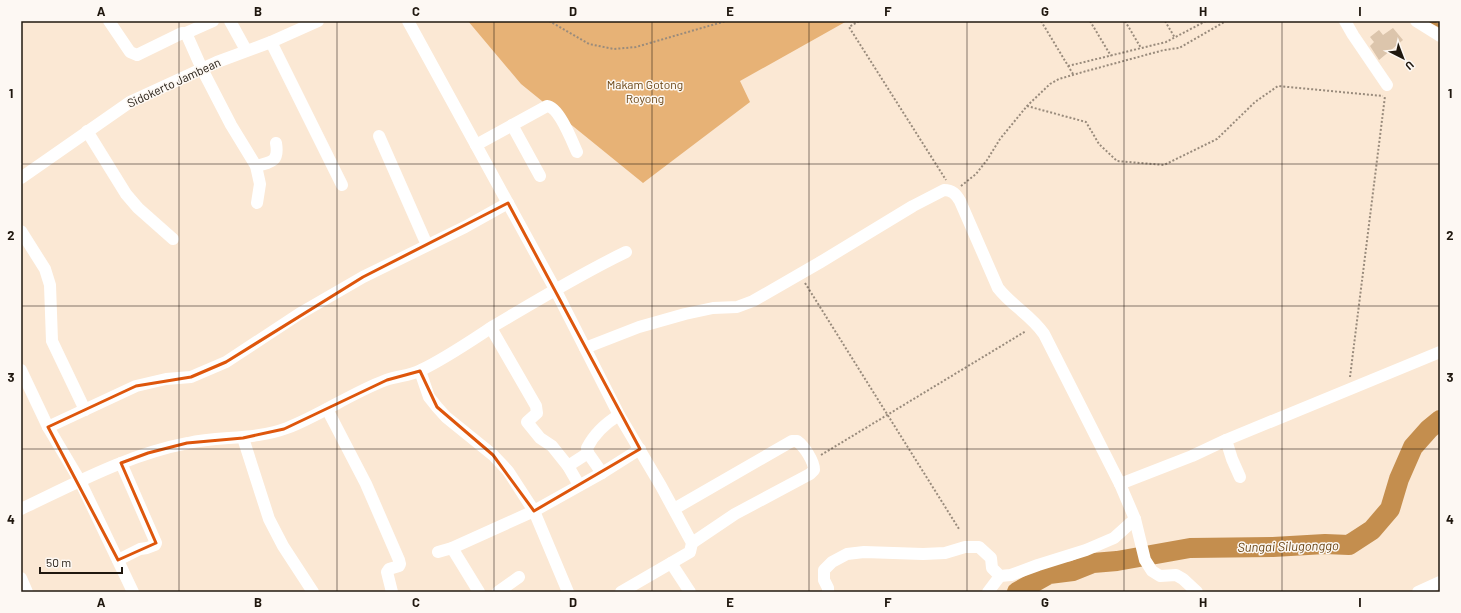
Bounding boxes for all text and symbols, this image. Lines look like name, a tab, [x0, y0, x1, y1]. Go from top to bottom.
text: A	[97, 3, 106, 19]
text: B	[254, 3, 262, 19]
text: C	[412, 3, 420, 19]
text: D	[569, 3, 577, 19]
text: E	[726, 3, 734, 19]
text: F	[884, 3, 892, 19]
text: G	[1041, 3, 1049, 19]
text: H	[1199, 3, 1207, 19]
text: I	[1358, 3, 1362, 19]
north arrow	[1383, 38, 1423, 78]
street label: Sidokerto Jambean	[125, 54, 222, 110]
text: U	[1403, 59, 1417, 73]
park label: Makam Gotong Royong	[607, 77, 683, 105]
text: 1	[9, 85, 13, 101]
text: 1	[1448, 85, 1452, 101]
text: 2	[7, 227, 15, 243]
text: 2	[1446, 227, 1454, 243]
text: 3	[7, 369, 15, 385]
text: 3	[1446, 369, 1454, 385]
text: 4	[7, 511, 15, 527]
text: 4	[1446, 511, 1454, 527]
water label: Sungai Silugonggo	[1237, 537, 1339, 555]
scale bar	[40, 549, 122, 575]
text: 50 m	[46, 555, 71, 569]
text: A	[97, 594, 106, 610]
text: B	[254, 594, 262, 610]
text: C	[412, 594, 420, 610]
text: D	[569, 594, 577, 610]
text: E	[726, 594, 734, 610]
text: F	[884, 594, 892, 610]
text: G	[1041, 594, 1049, 610]
text: H	[1199, 594, 1207, 610]
text: I	[1358, 594, 1362, 610]

